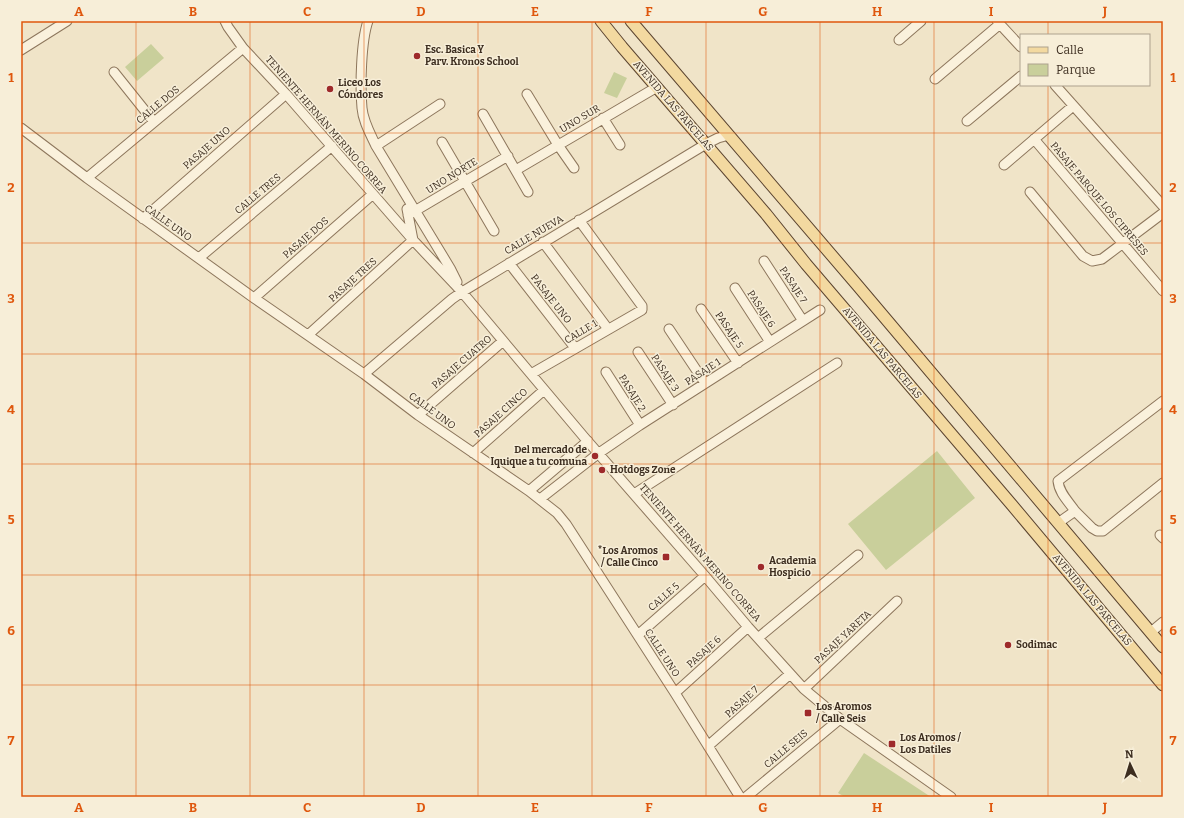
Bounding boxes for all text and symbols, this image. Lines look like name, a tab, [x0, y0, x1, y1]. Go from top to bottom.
text: A	[74, 4, 84, 19]
text: B	[189, 4, 197, 19]
text: C	[303, 4, 311, 19]
text: D	[416, 4, 426, 19]
text: E	[531, 4, 539, 19]
text: F	[645, 4, 653, 19]
text: G	[758, 4, 768, 19]
text: H	[872, 4, 882, 19]
text: I	[989, 4, 994, 19]
text: J	[1102, 4, 1108, 19]
legend	[1020, 34, 1150, 86]
text: Calle	[1056, 43, 1084, 57]
place label: Esc. Basica Y Parv. Kronos School	[425, 44, 519, 68]
marker: Esc. Basica Y Parv. Kronos School	[412, 51, 422, 61]
street label: TENIENTE HERNÁN MERINO CORREA	[263, 52, 391, 197]
street label: AVENIDA LAS PARCELAS	[630, 58, 716, 154]
text: Parque	[1056, 63, 1095, 77]
text: 1	[8, 70, 14, 85]
text: 1	[1170, 70, 1176, 85]
place label: Liceo Los Cóndores	[338, 77, 383, 101]
street label: CALLE DOS	[134, 83, 182, 127]
marker: Liceo Los Cóndores	[325, 84, 335, 94]
street label: UNO SUR	[558, 102, 603, 136]
street label: PASAJE UNO	[181, 124, 233, 172]
street label: PASAJE PARQUE LOS CIPRESES	[1048, 140, 1150, 258]
street label: UNO NORTE	[424, 155, 480, 197]
street label: CALLE TRES	[232, 171, 284, 217]
text: 2	[7, 180, 15, 195]
text: 2	[1169, 180, 1177, 195]
street label: CALLE UNO	[142, 202, 194, 244]
street label: CALLE NUEVA	[502, 212, 566, 257]
street label: PASAJE DOS	[281, 215, 331, 261]
street label: PASAJE TRES	[326, 255, 380, 305]
street label: PASAJE 7	[777, 264, 809, 306]
street label: PASAJE UNO	[528, 272, 574, 326]
street label: PASAJE 6	[745, 288, 778, 330]
text: 3	[7, 291, 15, 306]
text: 3	[1169, 291, 1177, 306]
street label: AVENIDA LAS PARCELAS	[840, 305, 924, 401]
street label: PASAJE 5	[712, 309, 746, 351]
street label: CALLE 1	[562, 318, 600, 346]
street label: PASAJE CUATRO	[430, 333, 494, 391]
street label: PASAJE 3	[649, 352, 682, 394]
street label: PASAJE 1	[683, 356, 723, 388]
street label: PASAJE 2	[616, 372, 648, 414]
street label: PASAJE CINCO	[472, 386, 530, 440]
street label: CALLE UNO	[406, 390, 458, 432]
text: 4	[7, 402, 15, 417]
text: 4	[1169, 402, 1177, 417]
place label: Del mercado de Iquique a tu comuna	[490, 444, 587, 468]
marker: Del mercado de Iquique a tu comuna	[590, 451, 600, 461]
place label: Hotdogs Zone	[610, 464, 676, 476]
marker: Hotdogs Zone	[597, 465, 607, 475]
street label: TENIENTE HERNÁN MERINO CORREA	[637, 480, 765, 625]
text: 5	[7, 512, 15, 527]
text: 5	[1169, 512, 1177, 527]
place label: *Los Aromos / Calle Cinco	[598, 545, 658, 569]
marker: *Los Aromos / Calle Cinco	[661, 552, 671, 562]
street label: AVENIDA LAS PARCELAS	[1050, 552, 1134, 648]
place label: Academia Hospicio	[769, 555, 817, 579]
marker: Academia Hospicio	[756, 562, 766, 572]
street label: CALLE 5	[646, 580, 682, 614]
street label: PASAJE YARETA	[812, 607, 874, 666]
text: 6	[7, 623, 15, 638]
text: 6	[1169, 623, 1177, 638]
street label: CALLE UNO	[642, 627, 682, 679]
street label: PASAJE 6	[684, 633, 724, 671]
place label: Sodimac	[1016, 639, 1057, 651]
marker: Sodimac	[1003, 640, 1013, 650]
street label: PASAJE 7	[723, 684, 761, 720]
place label: Los Aromos / Calle Seis	[815, 701, 872, 725]
marker: Los Aromos / Calle Seis	[803, 708, 813, 718]
street label: CALLE SEIS	[762, 727, 810, 771]
place label: Los Aromos / Los Datiles	[900, 732, 961, 756]
text: 7	[8, 733, 15, 748]
text: 7	[1170, 733, 1177, 748]
marker: Los Aromos / Los Datiles	[887, 739, 897, 749]
north arrow	[1110, 744, 1150, 784]
text: N	[1125, 748, 1135, 761]
text: A	[74, 800, 84, 815]
text: B	[189, 800, 197, 815]
text: C	[303, 800, 311, 815]
text: D	[416, 800, 426, 815]
text: E	[531, 800, 539, 815]
text: F	[645, 800, 653, 815]
text: G	[758, 800, 768, 815]
text: H	[872, 800, 882, 815]
text: I	[989, 800, 994, 815]
text: J	[1102, 800, 1108, 815]

